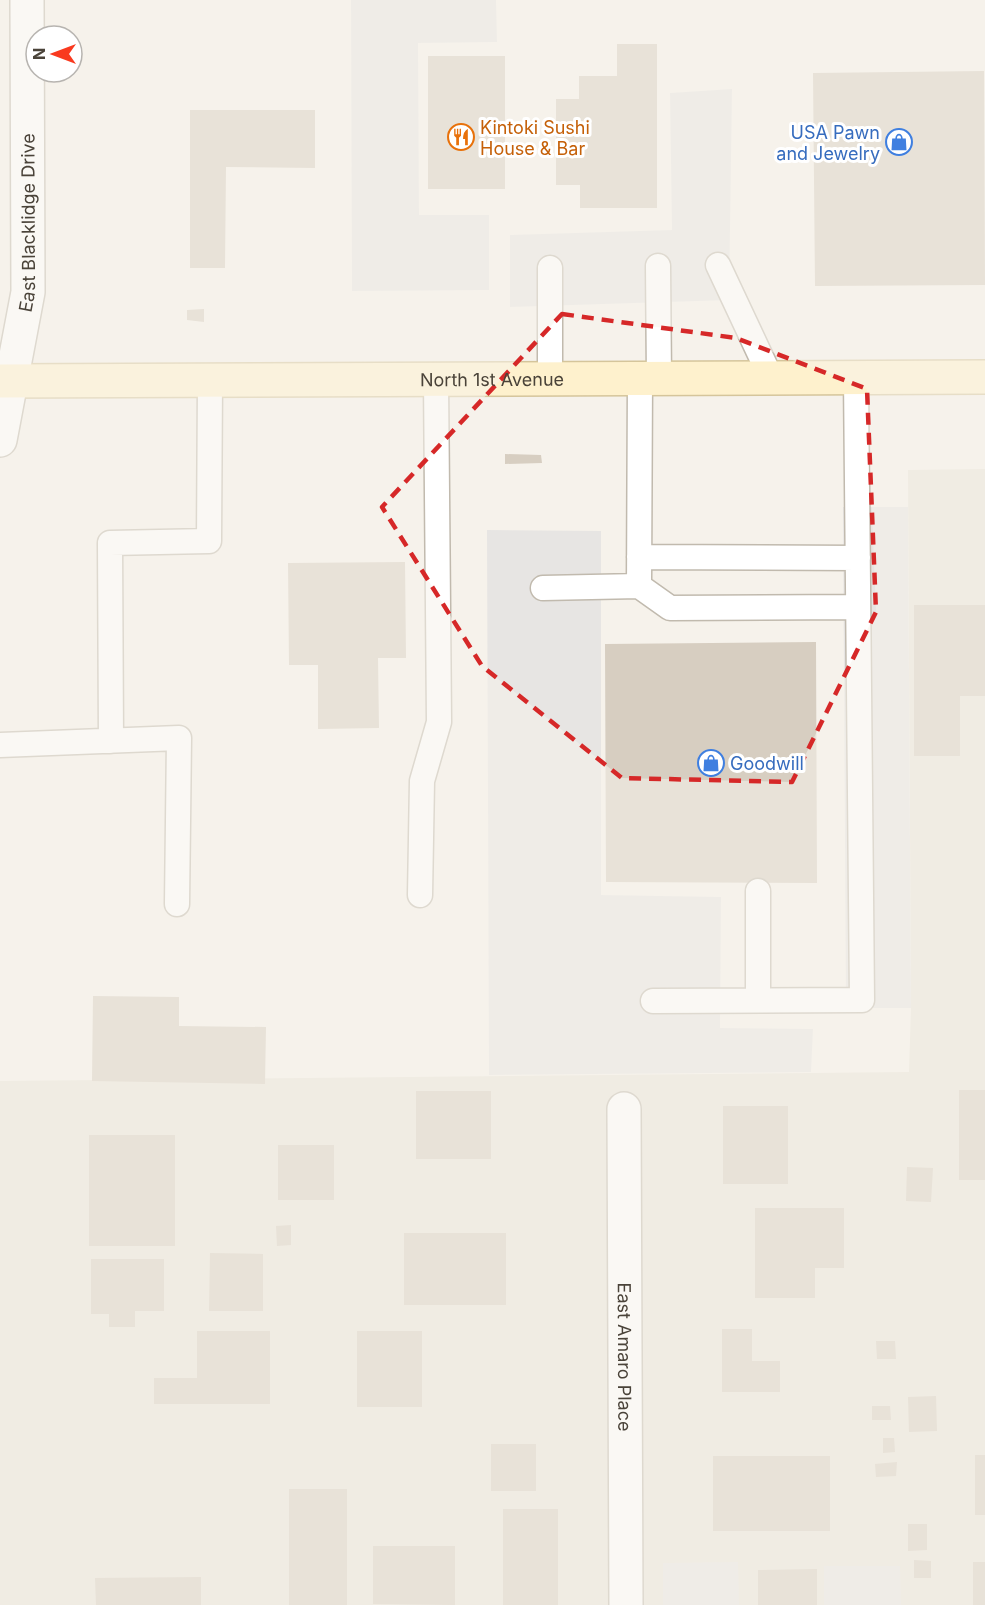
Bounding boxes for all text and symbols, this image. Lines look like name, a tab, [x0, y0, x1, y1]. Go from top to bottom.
north arrow	[24, 24, 84, 84]
text: N	[29, 48, 49, 60]
place label: Kintoki Sushi House & Bar	[480, 117, 590, 159]
restaurant icon: Kintoki Sushi House & Bar	[446, 122, 476, 152]
place label: USA Pawn and Jewelry	[776, 122, 880, 164]
shop icon: USA Pawn and Jewelry	[884, 127, 914, 157]
street label: East Blacklidge Drive	[14, 133, 38, 314]
street label: North 1st Avenue	[420, 368, 564, 390]
shop icon: Goodwill	[696, 748, 726, 778]
place label: Goodwill	[730, 753, 804, 774]
street label: East Amaro Place	[614, 1283, 636, 1431]

